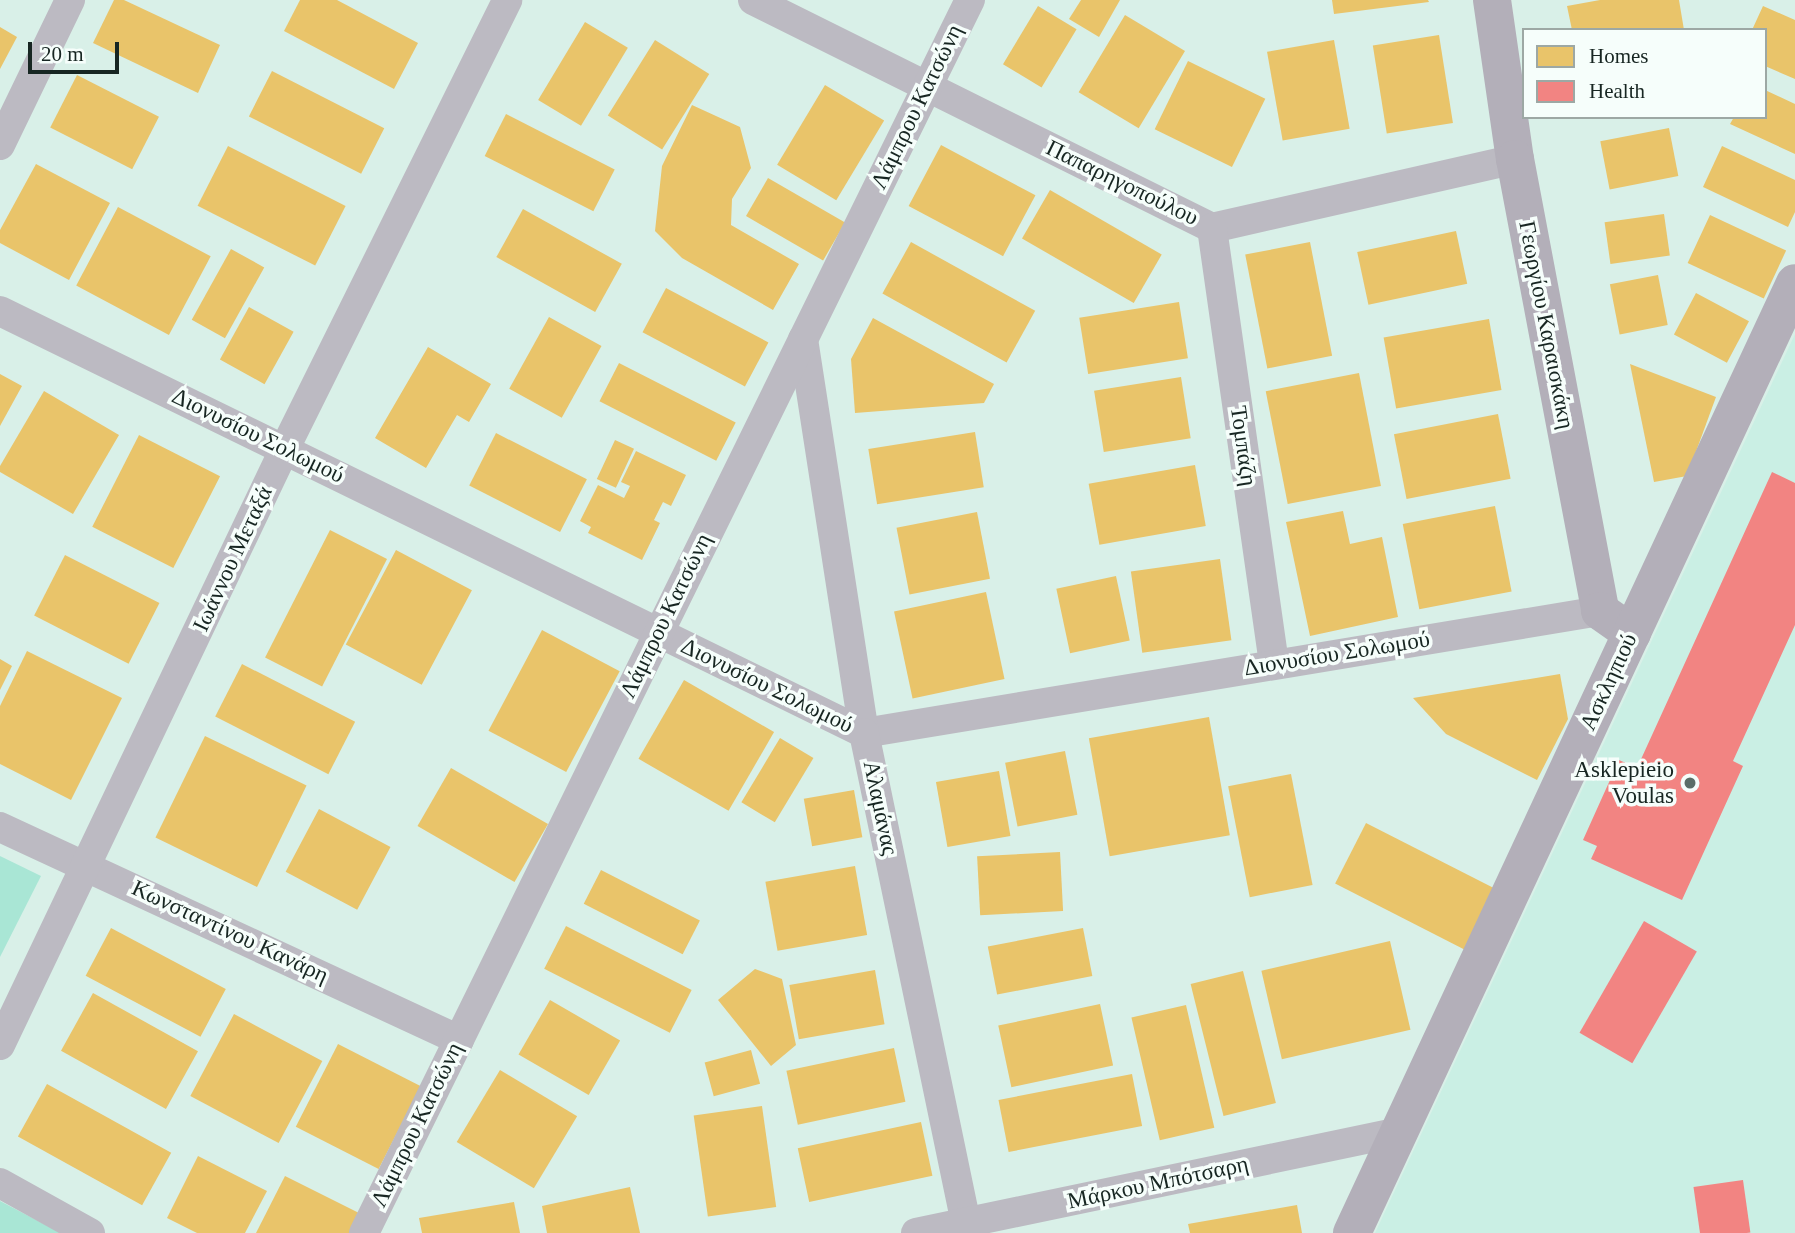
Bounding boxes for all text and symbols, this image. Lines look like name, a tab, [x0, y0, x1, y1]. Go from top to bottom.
street label: Λάμπρου Κατσώνη	[865, 20, 969, 194]
scale bar	[32, 28, 122, 72]
legend	[1522, 28, 1767, 119]
text: 20 m	[41, 42, 84, 66]
text: Homes	[1589, 44, 1649, 68]
text: Health	[1589, 79, 1645, 103]
street label: Παπαρηγοπούλου	[1041, 134, 1203, 232]
street label: Γεωργίου Καραισκάκη	[1512, 219, 1580, 431]
street label: Διονυσίου Σολωμού	[168, 382, 348, 490]
street label: Τομπάζη	[1224, 404, 1262, 488]
street label: Ιωάννου Μεταξά	[187, 482, 279, 636]
street label: Λάμπρου Κατσώνη	[614, 529, 718, 703]
street label: Διονυσίου Σολωμού	[1242, 626, 1432, 682]
street label: Ασκληπιού	[1574, 629, 1644, 735]
street label: Διονυσίου Σολωμού	[677, 632, 857, 740]
place label: Asklepieio Voulas	[1574, 756, 1674, 810]
street label: Αλαμάνας	[857, 758, 903, 858]
marker: Asklepieio Voulas	[1680, 773, 1700, 793]
street label: Κωνσταντίνου Κανάρη	[127, 874, 333, 990]
street label: Λάμπρου Κατσώνη	[365, 1038, 469, 1212]
street label: Μάρκου Μπότσαρη	[1065, 1150, 1251, 1216]

